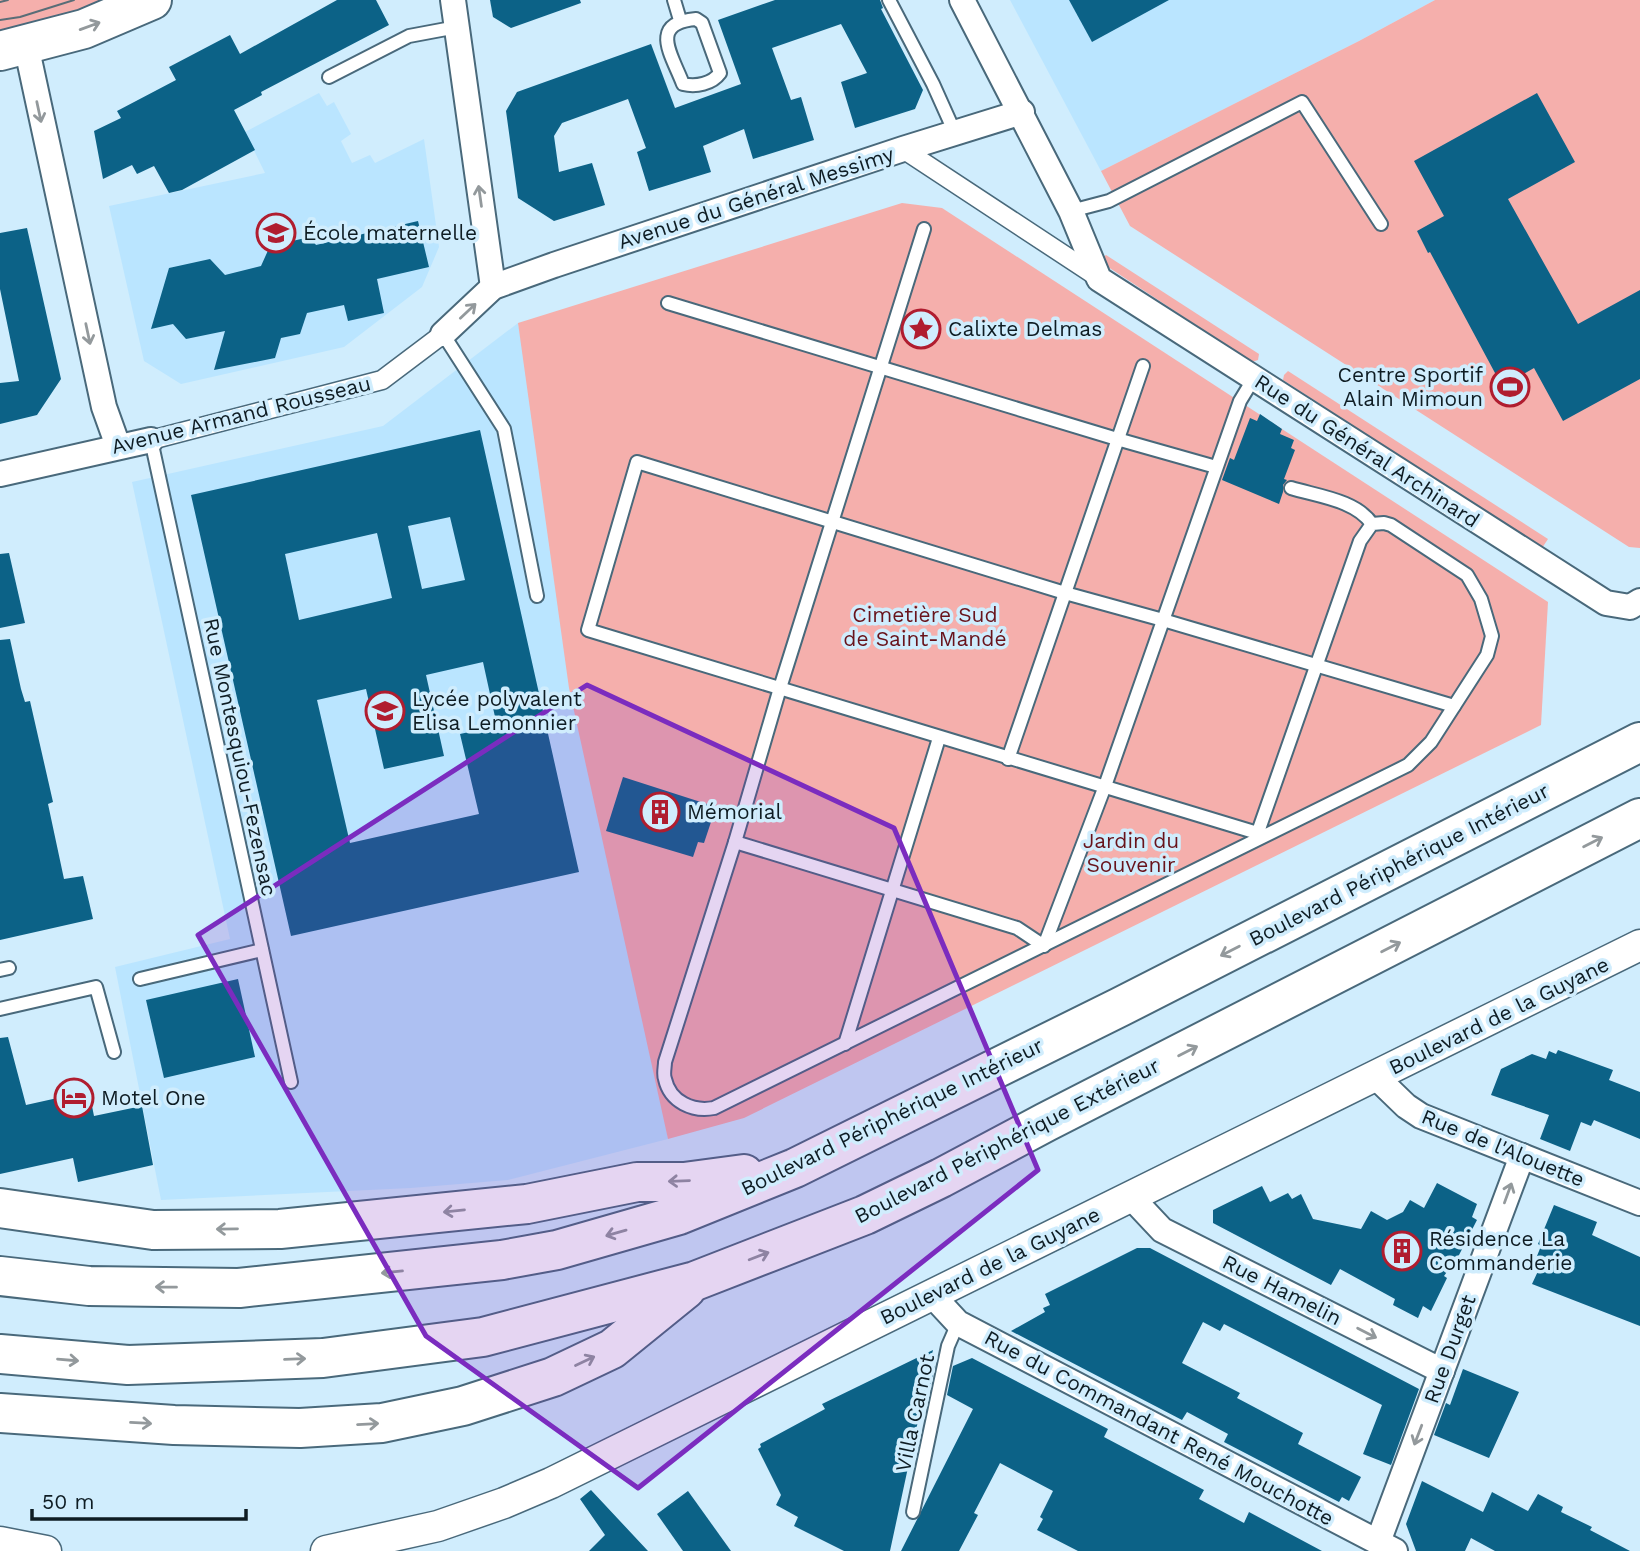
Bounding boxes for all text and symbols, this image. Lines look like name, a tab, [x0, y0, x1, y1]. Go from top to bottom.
one-way arrow	[79, 19, 101, 31]
one-way arrow	[33, 100, 47, 123]
street label: Avenue du Général Messimy	[615, 141, 897, 254]
one-way arrow	[474, 185, 487, 207]
school or university icon: École maternelle	[255, 212, 297, 254]
place label: École maternelle	[303, 220, 477, 245]
one-way arrow	[459, 302, 476, 319]
place icon: Calixte Delmas	[900, 308, 942, 350]
place label: Calixte Delmas	[948, 316, 1102, 341]
one-way arrow	[81, 322, 95, 345]
place label: Centre Sportif Alain Mimoun	[1338, 362, 1483, 411]
sports icon: Centre Sportif Alain Mimoun	[1489, 366, 1531, 408]
street label: Rue du Général Archinard	[1250, 369, 1484, 533]
street label: Avenue Armand Rousseau	[109, 370, 373, 459]
park label: Cimetière Sud de Saint-Mandé	[843, 602, 1007, 651]
street label: Rue Montesquiou-Fezensac	[199, 615, 282, 898]
place label: Lycée polyvalent Elisa Lemonnier	[412, 686, 582, 735]
school or university icon: Lycée polyvalent Elisa Lemonnier	[364, 690, 406, 732]
street label: Boulevard Périphérique Intérieur	[1245, 778, 1553, 951]
building icon: Mémorial	[639, 791, 681, 833]
place label: Mémorial	[687, 799, 783, 824]
park label: Jardin du Souvenir	[1083, 828, 1179, 877]
one-way arrow	[1582, 835, 1603, 849]
one-way arrow	[1380, 940, 1401, 953]
one-way arrow	[1220, 944, 1241, 958]
street label: Boulevard de la Guyane	[1385, 951, 1613, 1080]
street label: Boulevard Périphérique Intérieur	[737, 1032, 1047, 1201]
one-way arrow	[1177, 1043, 1198, 1057]
street label: Boulevard Périphérique Extérieur	[850, 1052, 1164, 1229]
hotel icon: Motel One	[53, 1077, 95, 1119]
place label: Motel One	[101, 1085, 206, 1110]
street label: Rue de l'Alouette	[1418, 1104, 1588, 1192]
one-way arrow	[667, 1175, 690, 1188]
one-way arrow	[1503, 1182, 1516, 1204]
street label: Boulevard de la Guyane	[876, 1201, 1104, 1330]
one-way arrow	[443, 1205, 466, 1218]
one-way arrow	[216, 1222, 239, 1236]
place label: Résidence La Commanderie	[1429, 1226, 1572, 1275]
one-way arrow	[605, 1227, 628, 1240]
building icon: Résidence La Commanderie	[1381, 1230, 1423, 1272]
one-way arrow	[748, 1249, 769, 1262]
street label: Rue Hamelin	[1219, 1249, 1346, 1330]
one-way arrow	[382, 1265, 404, 1278]
one-way arrow	[155, 1281, 178, 1294]
street label: Rue Durget	[1418, 1291, 1481, 1407]
street label: Rue du Commandant René Mouchotte	[980, 1325, 1338, 1531]
one-way arrow	[1356, 1327, 1377, 1341]
one-way arrow	[283, 1352, 306, 1365]
street label: Villa Carnot	[890, 1352, 939, 1474]
one-way arrow	[56, 1354, 79, 1367]
one-way arrow	[575, 1354, 596, 1367]
one-way arrow	[130, 1417, 152, 1430]
one-way arrow	[356, 1417, 379, 1430]
one-way arrow	[1411, 1424, 1423, 1446]
scale bar	[32, 1478, 245, 1522]
text: 50 m	[42, 1489, 94, 1514]

